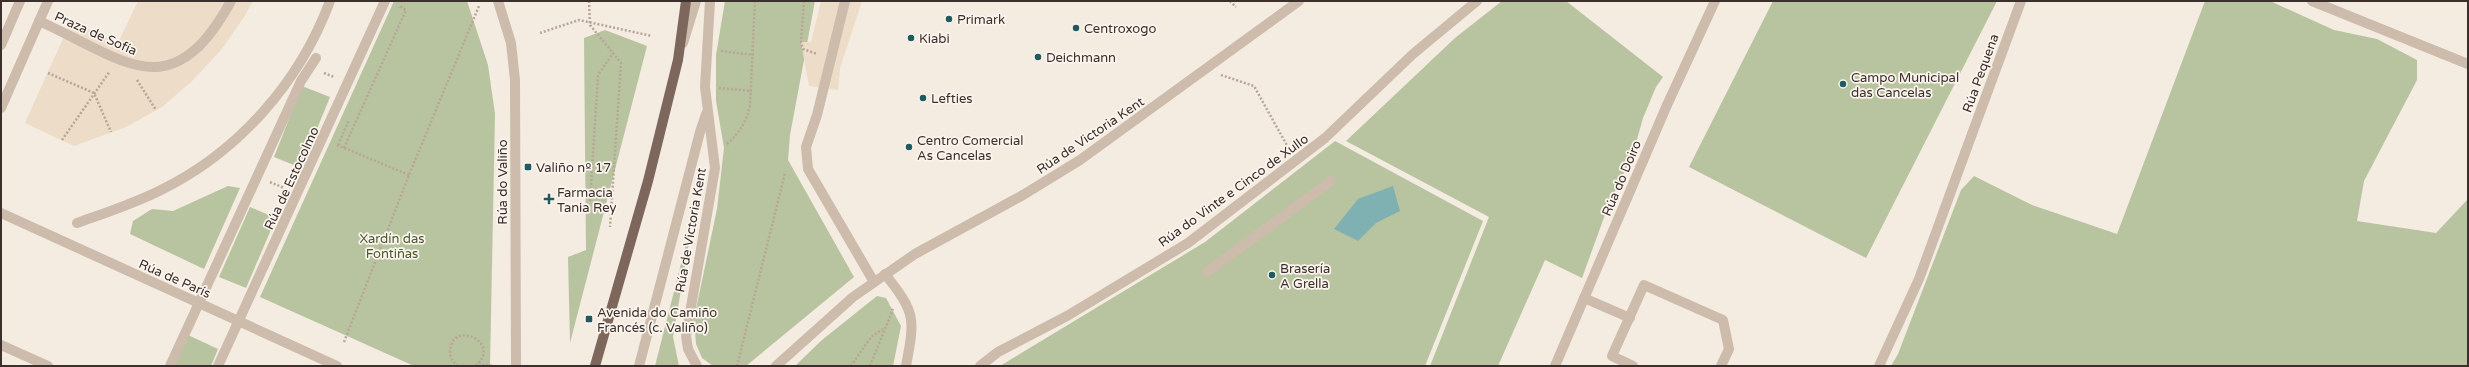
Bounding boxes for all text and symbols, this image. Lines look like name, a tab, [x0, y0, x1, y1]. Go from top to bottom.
street label: Praza de Sofía	[52, 9, 139, 59]
place label: Primark	[957, 12, 1005, 28]
marker: Primark	[944, 14, 954, 24]
place label: Centroxogo	[1084, 21, 1156, 37]
marker: Centroxogo	[1071, 23, 1081, 33]
place label: Kiabi	[919, 31, 950, 47]
street label: Rúa Pequena	[1959, 32, 2003, 115]
marker: Kiabi	[906, 33, 916, 43]
place label: Deichmann	[1046, 50, 1116, 66]
marker: Deichmann	[1033, 52, 1043, 62]
place label: Campo Municipal das Cancelas	[1851, 70, 1959, 101]
marker: Campo Municipal das Cancelas	[1838, 79, 1848, 89]
place label: Lefties	[931, 91, 972, 107]
marker: Lefties	[918, 93, 928, 103]
street label: Rúa de Victoria Kent	[1034, 94, 1147, 178]
street label: Rúa de Estocolmo	[261, 124, 323, 232]
street label: Rúa do Vinte e Cinco de Xullo	[1155, 131, 1312, 251]
place label: Centro Comercial As Cancelas	[917, 133, 1024, 164]
street label: Rúa do Doiro	[1599, 138, 1645, 219]
street label: Rúa do Valiño	[495, 139, 511, 225]
marker: Centro Comercial As Cancelas	[904, 142, 914, 152]
place label: Valiño nº 17	[536, 160, 611, 176]
marker: Valiño nº 17	[523, 162, 533, 172]
street label: Rúa de Victoria Kent	[672, 167, 710, 294]
place label: Farmacia Tania Rey	[557, 185, 617, 216]
marker: Farmacia Tania Rey	[544, 194, 554, 204]
park label: Xardín das Fontiñas	[359, 231, 425, 262]
street label: Rúa de París	[136, 256, 213, 302]
place label: Brasería A Grella	[1280, 261, 1330, 292]
marker: Brasería A Grella	[1267, 270, 1277, 280]
place label: Avenida do Camiño Francés (c. Valiño)	[597, 305, 717, 336]
marker: Avenida do Camiño Francés (c. Valiño)	[584, 314, 594, 324]

